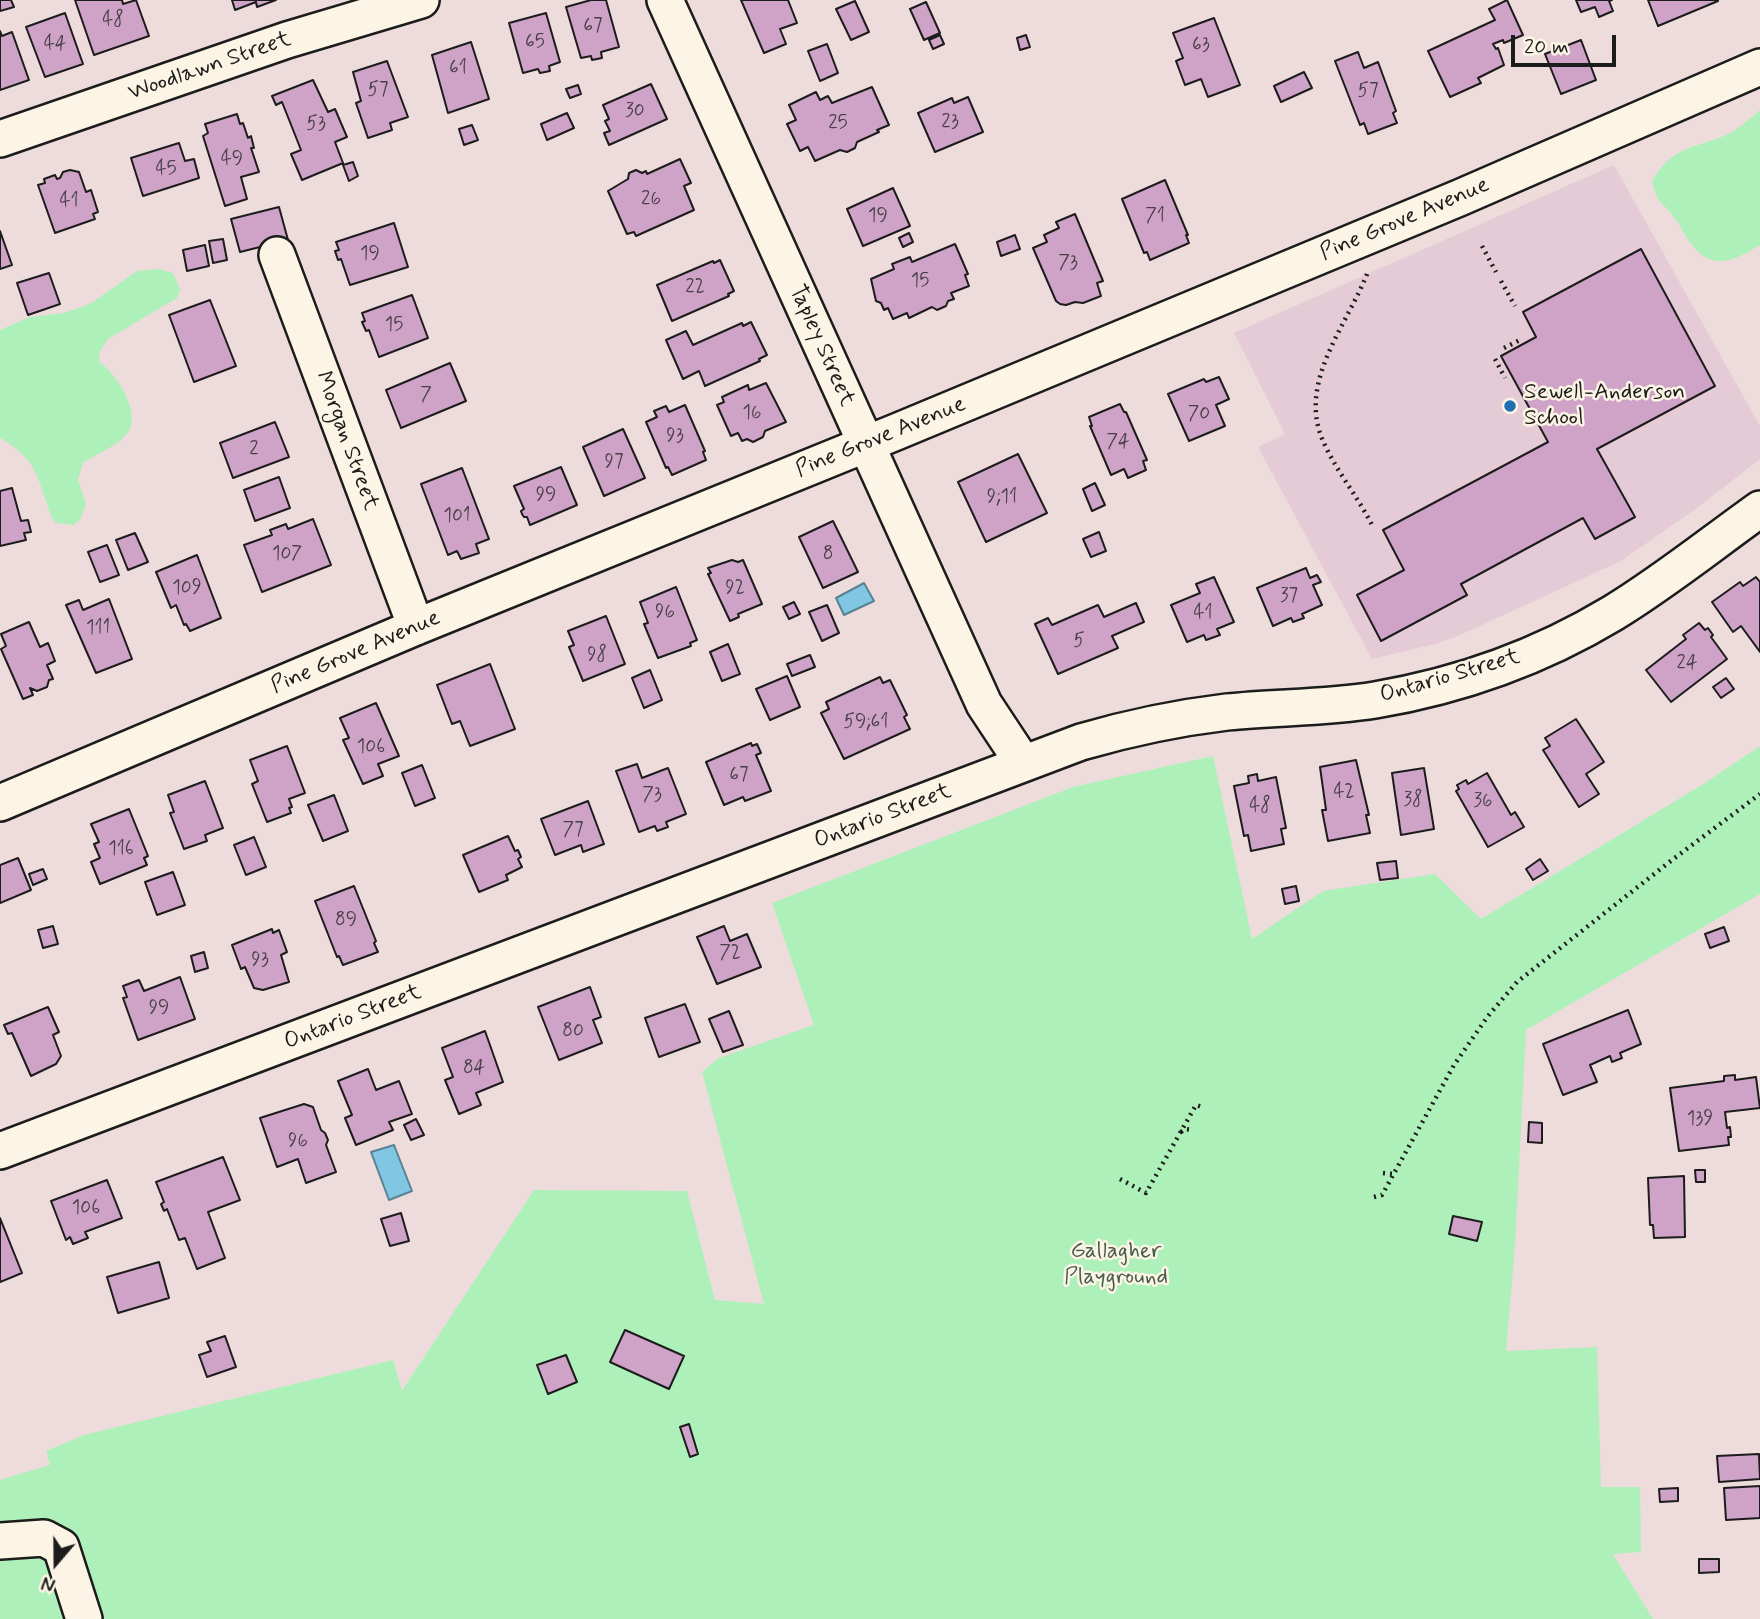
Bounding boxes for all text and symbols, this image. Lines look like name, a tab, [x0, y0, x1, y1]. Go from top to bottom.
house number: 48	[102, 10, 124, 32]
house number: 67	[583, 16, 603, 38]
scale bar	[1515, 21, 1620, 65]
street label: Woodlawn Street	[125, 26, 295, 108]
house number: 65	[525, 32, 545, 54]
text: 20 m	[1524, 33, 1569, 61]
house number: 44	[44, 34, 66, 56]
house number: 63	[1192, 35, 1210, 57]
house number: 61	[449, 58, 467, 80]
house number: 57	[368, 80, 388, 102]
house number: 57	[1358, 81, 1378, 103]
house number: 30	[625, 101, 645, 123]
house number: 23	[941, 112, 959, 134]
house number: 25	[828, 113, 848, 135]
house number: 53	[306, 114, 326, 136]
house number: 49	[221, 149, 243, 171]
house number: 45	[155, 159, 177, 181]
street label: Pine Grove Avenue	[1316, 172, 1494, 268]
house number: 26	[641, 189, 661, 211]
house number: 41	[59, 191, 79, 213]
house number: 19	[868, 206, 888, 228]
house number: 71	[1145, 206, 1165, 228]
house number: 19	[360, 244, 380, 266]
house number: 73	[1058, 253, 1078, 275]
house number: 15	[911, 271, 929, 293]
house number: 22	[685, 277, 705, 299]
street label: Tapley Street	[782, 281, 860, 411]
house number: 15	[385, 315, 403, 337]
street label: Morgan Street	[308, 368, 384, 514]
place label: Sewell-Anderson School	[1524, 379, 1685, 433]
house number: 7	[420, 385, 432, 407]
street label: Pine Grove Avenue	[792, 391, 970, 485]
marker: Sewell-Anderson School	[1502, 398, 1518, 414]
house number: 16	[743, 403, 761, 425]
house number: 70	[1188, 404, 1210, 426]
house number: 93	[666, 426, 684, 448]
house number: 74	[1106, 432, 1130, 454]
house number: 2	[249, 439, 259, 461]
house number: 97	[605, 452, 623, 474]
house number: 99	[536, 485, 556, 507]
house number: 9;11	[987, 487, 1017, 509]
house number: 101	[444, 506, 470, 528]
house number: 107	[272, 544, 302, 566]
house number: 8	[823, 544, 833, 566]
house number: 109	[172, 578, 202, 600]
house number: 92	[725, 578, 745, 600]
house number: 37	[1280, 586, 1298, 608]
house number: 96	[655, 602, 675, 624]
house number: 41	[1193, 603, 1213, 625]
street label: Pine Grove Avenue	[267, 605, 445, 701]
house number: 111	[86, 618, 110, 640]
house number: 5	[1073, 631, 1085, 653]
street label: Ontario Street	[1377, 644, 1523, 710]
house number: 98	[587, 645, 607, 667]
house number: 24	[1677, 653, 1697, 675]
house number: 59;61	[844, 712, 888, 734]
house number: 106	[357, 737, 385, 759]
house number: 67	[729, 765, 749, 787]
street label: Ontario Street	[811, 778, 955, 856]
house number: 42	[1333, 782, 1355, 804]
house number: 73	[642, 785, 662, 807]
house number: 38	[1404, 790, 1422, 812]
house number: 36	[1473, 791, 1493, 813]
house number: 48	[1249, 796, 1271, 818]
house number: 77	[562, 820, 584, 842]
house number: 116	[108, 839, 134, 861]
house number: 89	[335, 910, 357, 932]
house number: 72	[719, 943, 741, 965]
house number: 93	[251, 950, 269, 972]
street label: Ontario Street	[281, 979, 425, 1057]
house number: 99	[149, 998, 169, 1020]
house number: 80	[562, 1021, 584, 1043]
house number: 84	[463, 1058, 485, 1080]
house number: 139	[1687, 1109, 1713, 1131]
house number: 96	[288, 1131, 308, 1153]
house number: 106	[72, 1198, 100, 1220]
park label: Gallagher Playground	[1064, 1238, 1168, 1292]
north arrow	[21, 1528, 91, 1598]
text: N	[38, 1569, 59, 1597]

